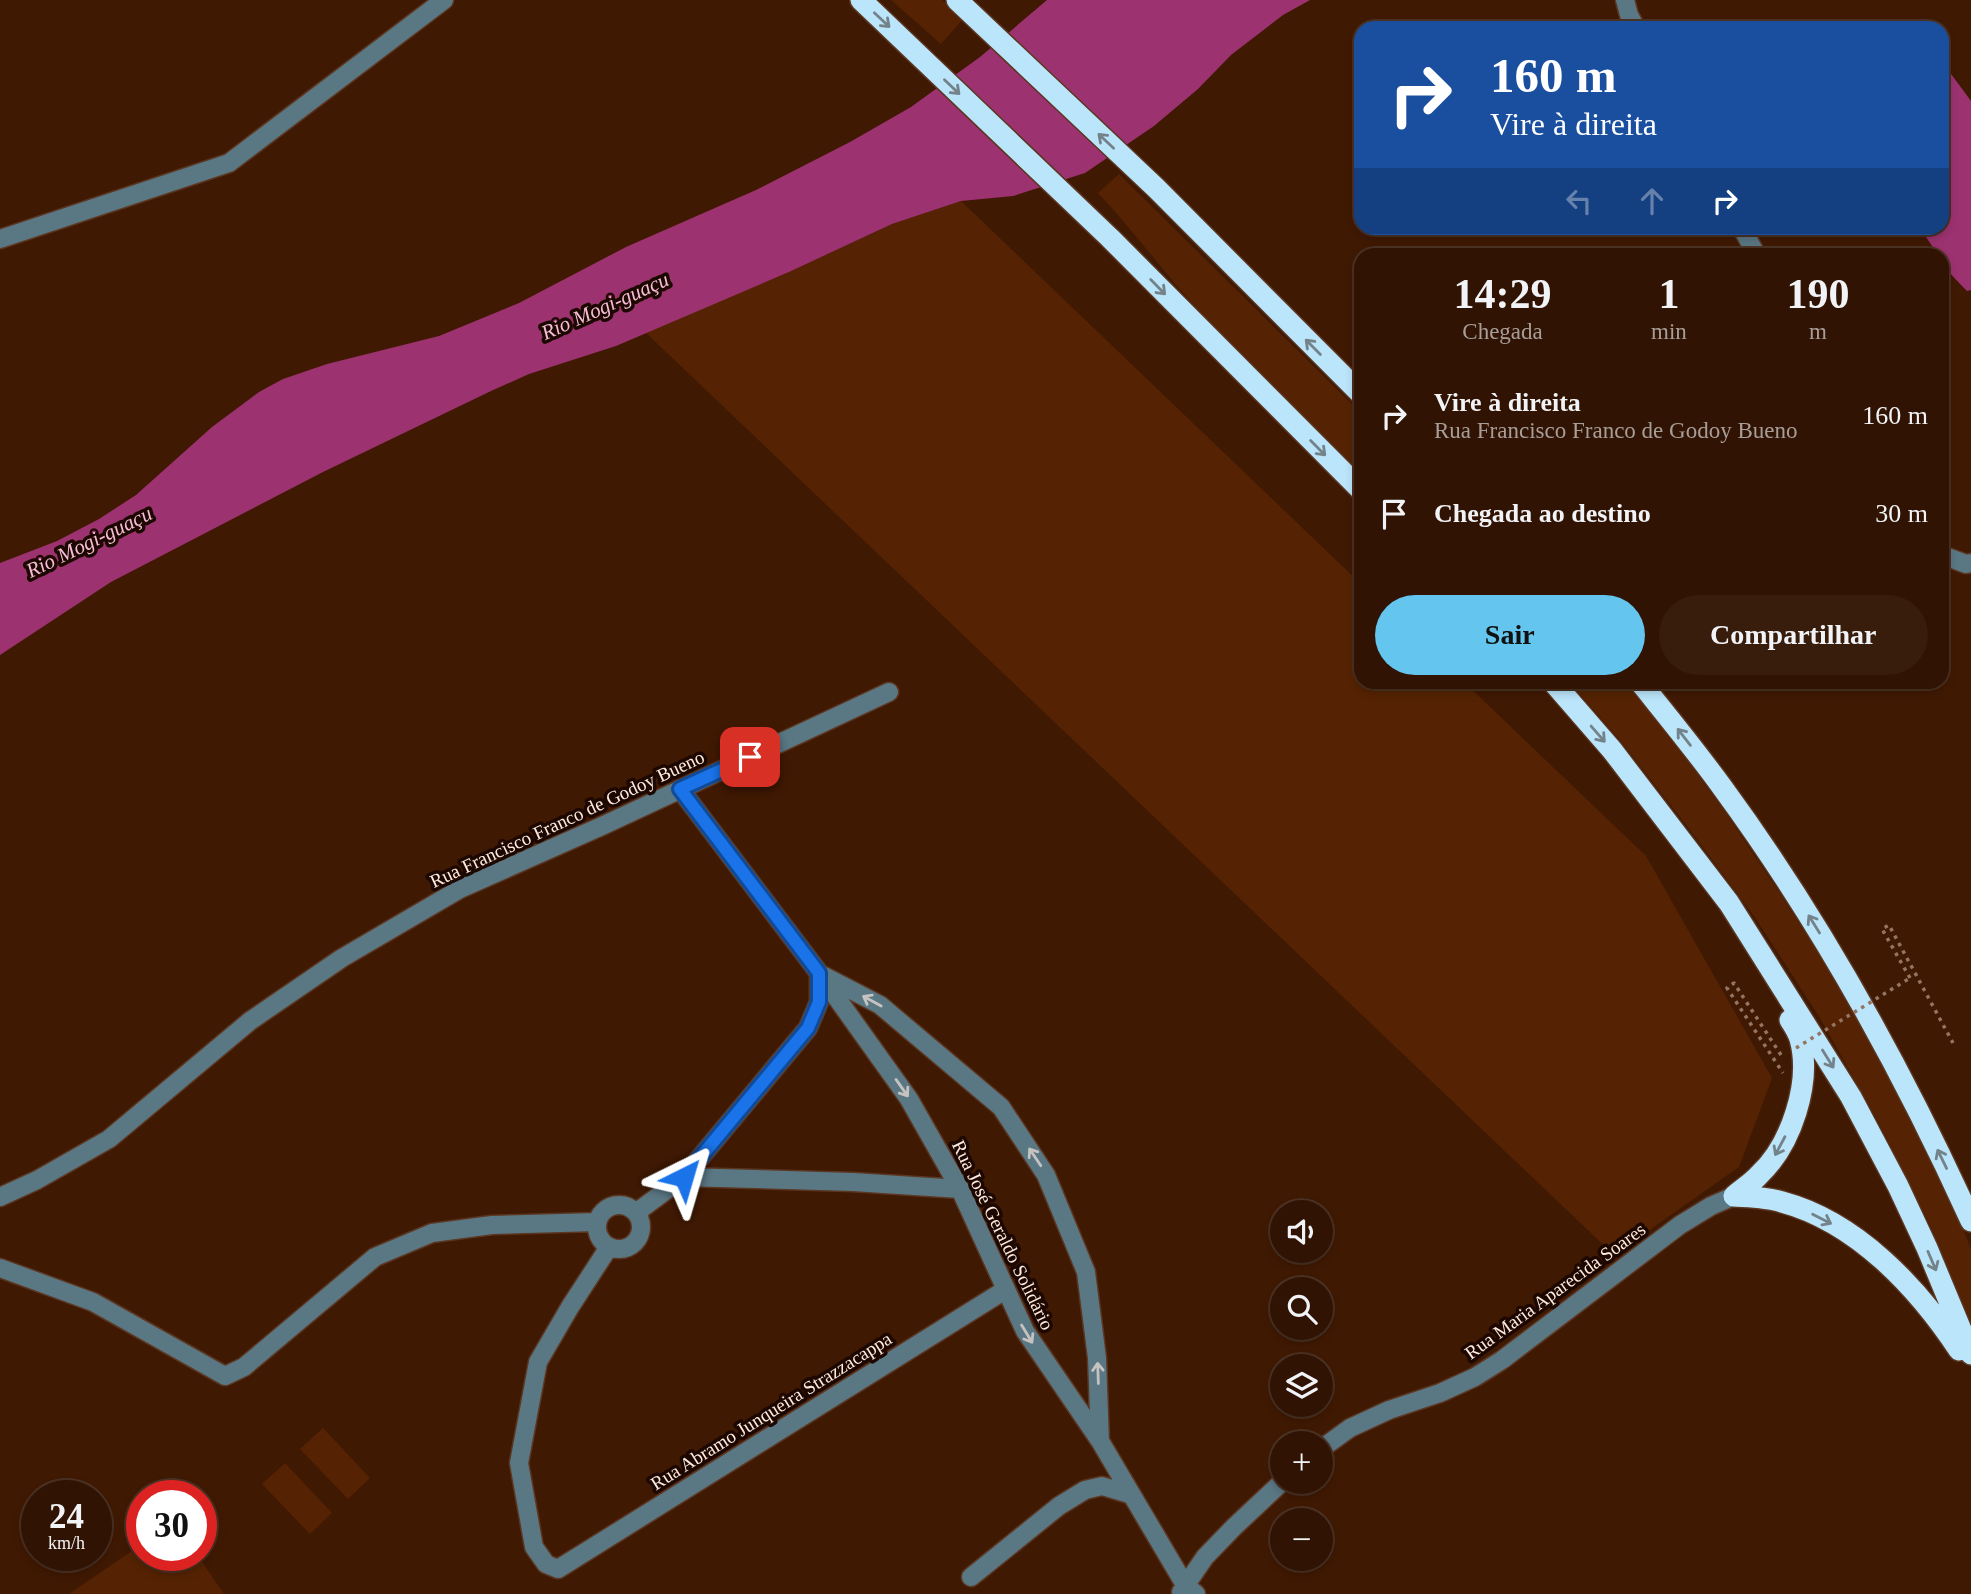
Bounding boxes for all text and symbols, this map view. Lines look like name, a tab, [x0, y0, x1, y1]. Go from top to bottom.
one-way arrow	[873, 11, 890, 28]
text: 160 m	[1490, 48, 1617, 103]
icon: right	[1375, 49, 1466, 140]
one-way arrow	[943, 78, 960, 95]
text: Vire à direita	[1490, 106, 1657, 142]
one-way arrow	[1097, 133, 1115, 149]
icon: left	[1560, 182, 1598, 220]
icon: ahead	[1633, 182, 1671, 220]
icon: right	[1706, 182, 1744, 220]
water label: Rio Mogi-guaçu	[537, 267, 672, 345]
text: 14:29	[1454, 271, 1552, 317]
text: 1	[1658, 271, 1679, 317]
text: 190	[1786, 271, 1849, 317]
one-way arrow	[1149, 278, 1166, 295]
text: Chegada	[1462, 319, 1543, 344]
text: min	[1651, 319, 1687, 344]
text: m	[1809, 319, 1827, 344]
one-way arrow	[1305, 339, 1322, 356]
text: Vire à direita	[1434, 388, 1581, 417]
icon: right	[1375, 397, 1413, 435]
text: 160 m	[1862, 401, 1928, 430]
text: Rua Francisco Franco de Godoy Bueno	[1434, 418, 1797, 443]
one-way arrow	[1309, 439, 1326, 456]
icon: arrive	[1375, 495, 1413, 533]
text: Chegada ao destino	[1434, 499, 1651, 528]
text: 30 m	[1875, 499, 1928, 528]
water label: Rio Mogi-guaçu	[21, 501, 156, 583]
button: Sair	[1375, 595, 1645, 675]
button: Compartilhar	[1659, 595, 1928, 675]
one-way arrow	[1590, 725, 1606, 743]
pin	[720, 727, 780, 787]
one-way arrow	[1676, 729, 1691, 747]
icon: arrive	[731, 738, 769, 776]
street label: Rua Francisco Franco de Godoy Bueno	[427, 746, 707, 892]
one-way arrow	[1806, 914, 1820, 934]
one-way arrow	[863, 994, 883, 1008]
one-way arrow	[1821, 1049, 1835, 1069]
one-way arrow	[895, 1078, 909, 1097]
one-way arrow	[1773, 1135, 1787, 1156]
street label: Rua José Geraldo Solidário	[948, 1137, 1058, 1333]
position arrow	[647, 1140, 721, 1214]
one-way arrow	[1028, 1148, 1042, 1168]
one-way arrow	[1935, 1149, 1949, 1170]
map controls	[1270, 1200, 1333, 1571]
button: sound	[1270, 1200, 1333, 1263]
one-way arrow	[1812, 1212, 1832, 1226]
street label: Rua Maria Aparecida Soares	[1461, 1218, 1649, 1364]
one-way arrow	[1927, 1250, 1940, 1271]
button: search	[1270, 1277, 1333, 1340]
one-way arrow	[1021, 1323, 1035, 1343]
street label: Rua Abramo Junqueira Strazzacappa	[647, 1328, 896, 1494]
button: layers	[1270, 1354, 1333, 1417]
one-way arrow	[1091, 1362, 1105, 1385]
button: +	[1270, 1431, 1333, 1494]
speed limit sign: 30	[126, 1480, 217, 1571]
text: 24	[49, 1497, 84, 1536]
button: −	[1270, 1508, 1333, 1571]
text: km/h	[48, 1533, 85, 1553]

